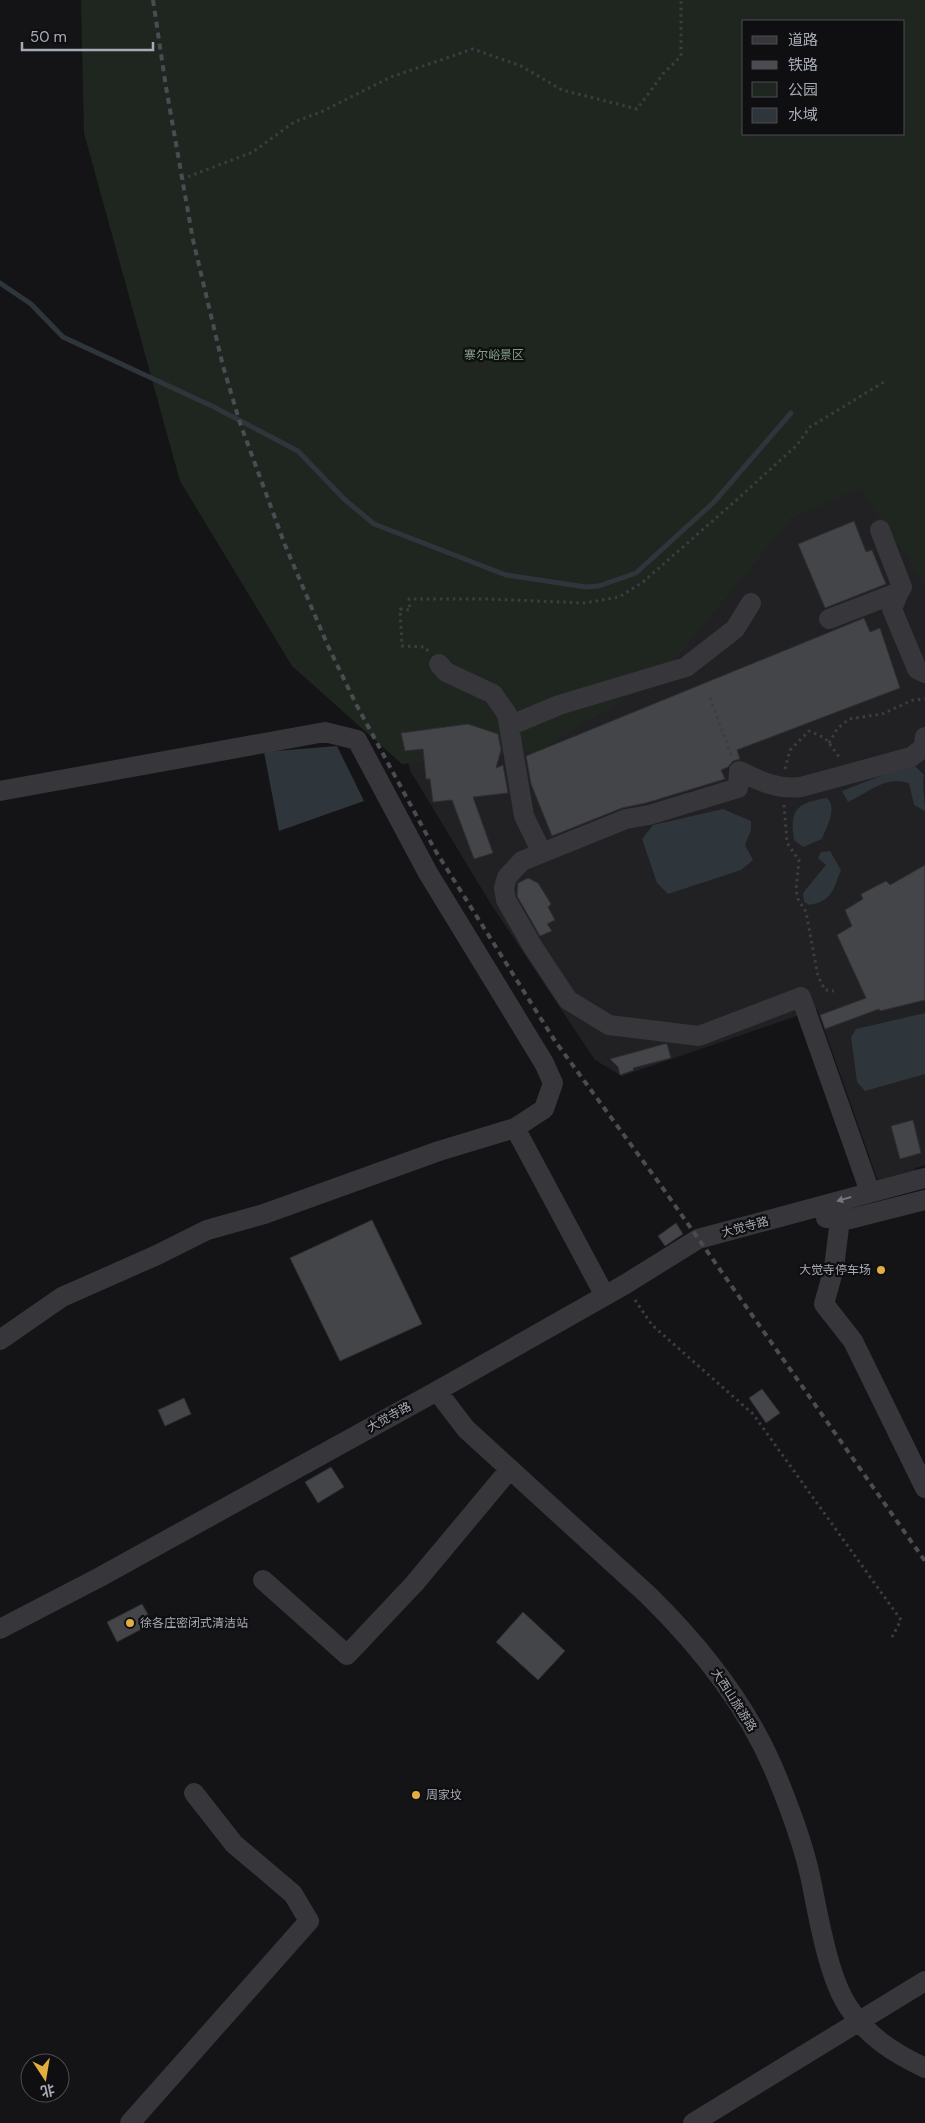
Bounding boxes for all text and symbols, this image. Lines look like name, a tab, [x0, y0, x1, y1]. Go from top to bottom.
scale bar	[22, 20, 154, 52]
legend	[742, 20, 905, 135]
text: 50 m	[30, 27, 67, 47]
text: 道路	[788, 30, 818, 50]
text: 铁路	[788, 55, 818, 75]
text: 公园	[788, 80, 818, 100]
text: 水域	[788, 105, 818, 125]
park label: 寨尔峪景区	[464, 347, 524, 363]
one-way arrow	[836, 1196, 851, 1204]
street label: 大觉寺路	[720, 1213, 770, 1241]
place label: 大觉寺停车场	[799, 1262, 871, 1278]
marker: 大觉寺停车场	[875, 1264, 887, 1276]
street label: 大觉寺路	[364, 1398, 414, 1436]
place label: 徐各庄密闭式清洁站	[140, 1615, 248, 1631]
marker: 徐各庄密闭式清洁站	[124, 1617, 136, 1629]
street label: 大西山旅游路	[708, 1665, 760, 1735]
place label: 周家坟	[426, 1787, 462, 1803]
marker: 周家坟	[410, 1789, 422, 1801]
north arrow	[20, 2053, 70, 2103]
text: 北	[39, 2080, 56, 2101]

